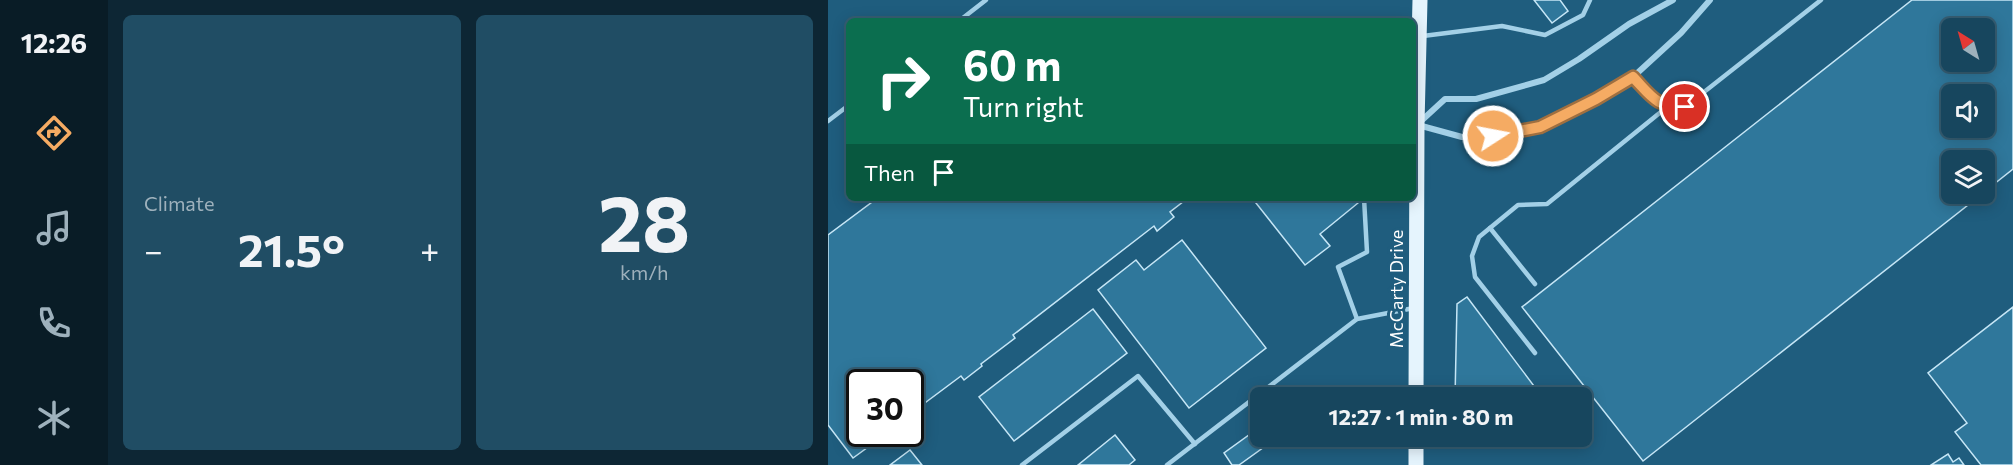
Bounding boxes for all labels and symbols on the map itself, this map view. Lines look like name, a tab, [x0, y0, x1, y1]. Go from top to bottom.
north arrow	[1941, 18, 1995, 72]
pin	[1659, 81, 1710, 132]
position arrow	[1461, 104, 1525, 168]
street label: McCarty Drive	[1385, 230, 1407, 348]
speed limit sign: 30	[846, 369, 924, 447]

